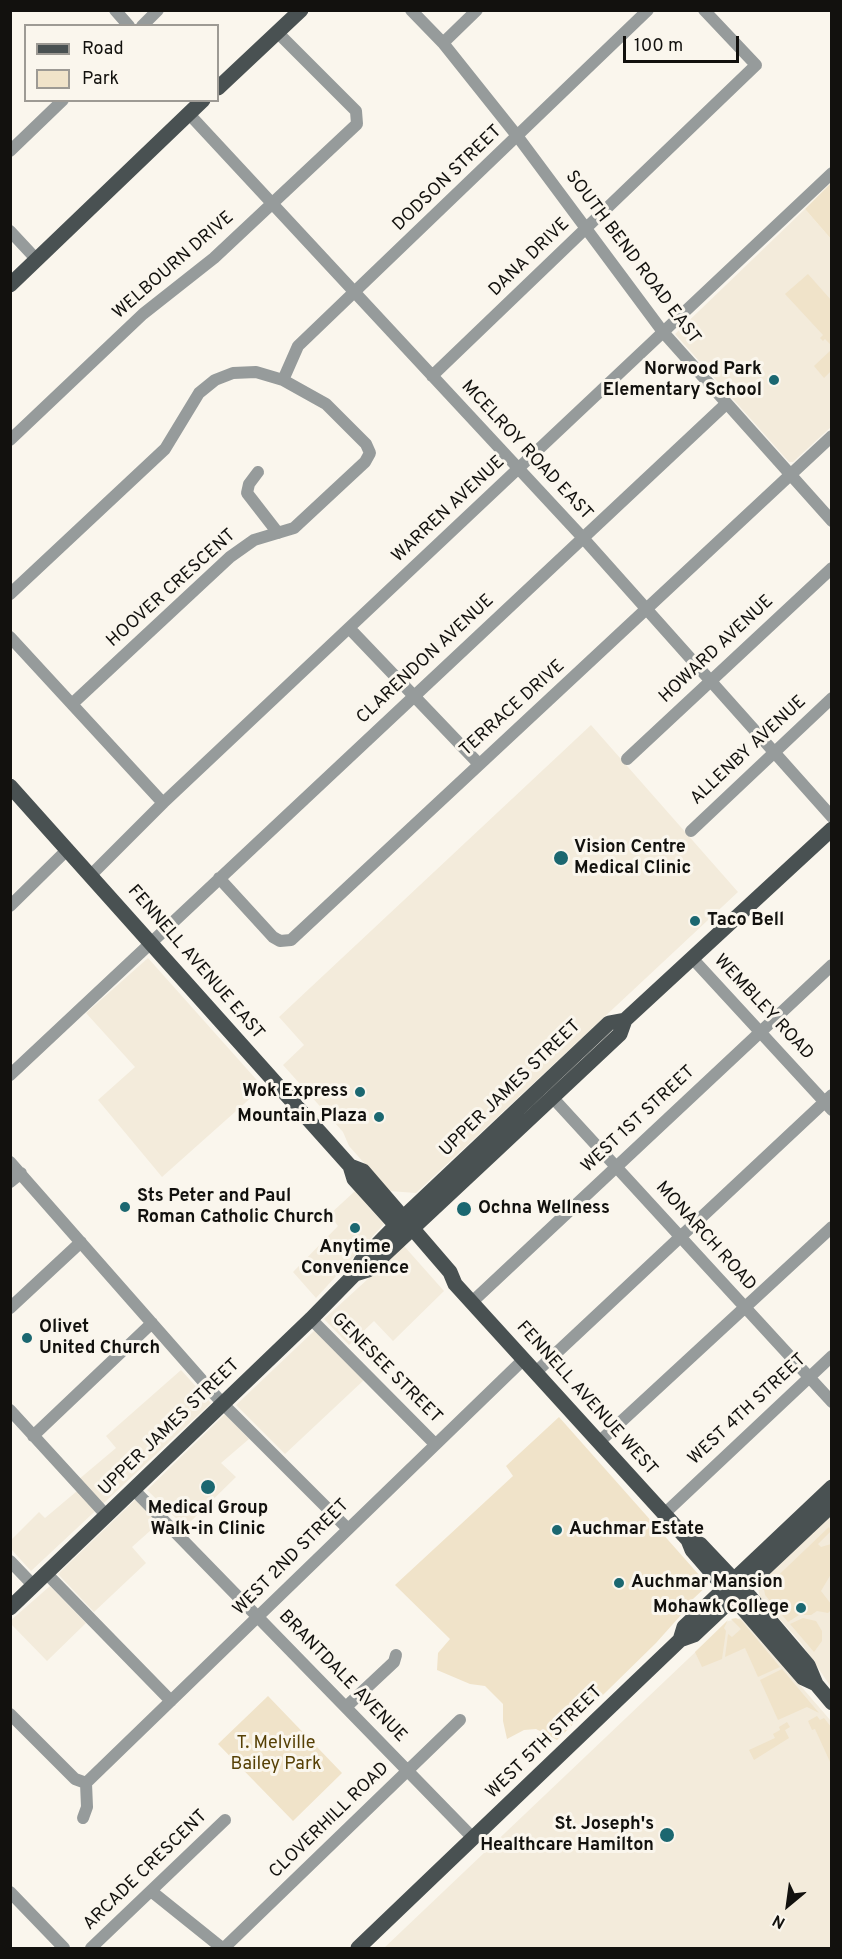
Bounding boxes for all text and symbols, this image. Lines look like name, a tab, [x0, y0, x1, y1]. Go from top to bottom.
legend	[24, 24, 219, 102]
scale bar	[626, 24, 742, 62]
text: 100 m	[634, 35, 683, 58]
text: Road	[82, 38, 124, 61]
text: Park	[82, 68, 119, 91]
street label: DODSON STREET	[389, 122, 507, 236]
street label: SOUTH BEND ROAD EAST	[560, 167, 704, 349]
street label: WELBOURN DRIVE	[109, 208, 239, 324]
street label: DANA DRIVE	[485, 214, 575, 302]
place label: Norwood Park Elementary School	[603, 359, 762, 401]
marker: Norwood Park Elementary School	[767, 373, 781, 387]
street label: MCELROY ROAD EAST	[456, 377, 596, 525]
street label: WARREN AVENUE	[388, 452, 510, 568]
street label: HOOVER CRESCENT	[103, 525, 241, 653]
street label: CLARENDON AVENUE	[353, 591, 499, 729]
street label: HOWARD AVENUE	[655, 592, 779, 708]
street label: TERRACE DRIVE	[456, 656, 570, 762]
street label: ALLENBY AVENUE	[687, 692, 811, 810]
place label: Vision Centre Medical Clinic	[574, 837, 691, 880]
marker: Vision Centre Medical Clinic	[552, 849, 570, 867]
street label: FENNELL AVENUE EAST	[122, 881, 268, 1045]
place label: Taco Bell	[707, 910, 784, 932]
marker: Taco Bell	[688, 914, 702, 928]
street label: WEMBLEY ROAD	[709, 951, 817, 1065]
street label: UPPER JAMES STREET	[436, 1016, 586, 1162]
street label: WEST 1ST STREET	[578, 1062, 700, 1178]
place label: Wok Express	[242, 1081, 348, 1103]
marker: Wok Express	[353, 1085, 367, 1099]
place label: Mountain Plaza	[237, 1106, 367, 1128]
marker: Mountain Plaza	[372, 1110, 386, 1124]
street label: MONARCH ROAD	[650, 1178, 760, 1296]
place label: Sts Peter and Paul Roman Catholic Church	[137, 1186, 334, 1228]
place label: Ochna Wellness	[478, 1198, 610, 1220]
marker: Sts Peter and Paul Roman Catholic Church	[118, 1200, 132, 1214]
marker: Ochna Wellness	[455, 1200, 473, 1218]
marker: Anytime Convenience	[348, 1221, 362, 1235]
place label: Anytime Convenience	[301, 1237, 409, 1280]
street label: GENESEE STREET	[326, 1309, 446, 1429]
place label: Olivet United Church	[39, 1317, 160, 1360]
street label: FENNELL AVENUE WEST	[511, 1317, 661, 1481]
marker: Olivet United Church	[20, 1331, 34, 1345]
street label: WEST 4TH STREET	[685, 1350, 811, 1470]
street label: UPPER JAMES STREET	[95, 1355, 245, 1501]
marker: Medical Group Walk-in Clinic	[199, 1478, 217, 1496]
street label: WEST 2ND STREET	[229, 1495, 355, 1621]
place label: Medical Group Walk-in Clinic	[148, 1498, 268, 1540]
place label: Auchmar Estate	[569, 1519, 704, 1541]
marker: Auchmar Estate	[550, 1523, 564, 1537]
place label: Auchmar Mansion	[631, 1572, 783, 1594]
marker: Auchmar Mansion	[612, 1576, 626, 1590]
place label: Mohawk College	[653, 1597, 789, 1619]
marker: Mohawk College	[794, 1601, 808, 1615]
street label: BRANTDALE AVENUE	[273, 1606, 411, 1748]
street label: WEST 5TH STREET	[482, 1682, 608, 1804]
park label: T. Melville Bailey Park	[231, 1733, 321, 1776]
street label: CLOVERHILL ROAD	[266, 1758, 394, 1884]
street label: ARCADE CRESCENT	[79, 1806, 213, 1936]
place label: St. Joseph's Healthcare Hamilton	[480, 1814, 654, 1856]
marker: St. Joseph's Healthcare Hamilton	[658, 1826, 676, 1844]
north arrow	[758, 1875, 818, 1935]
text: N	[769, 1909, 789, 1932]

